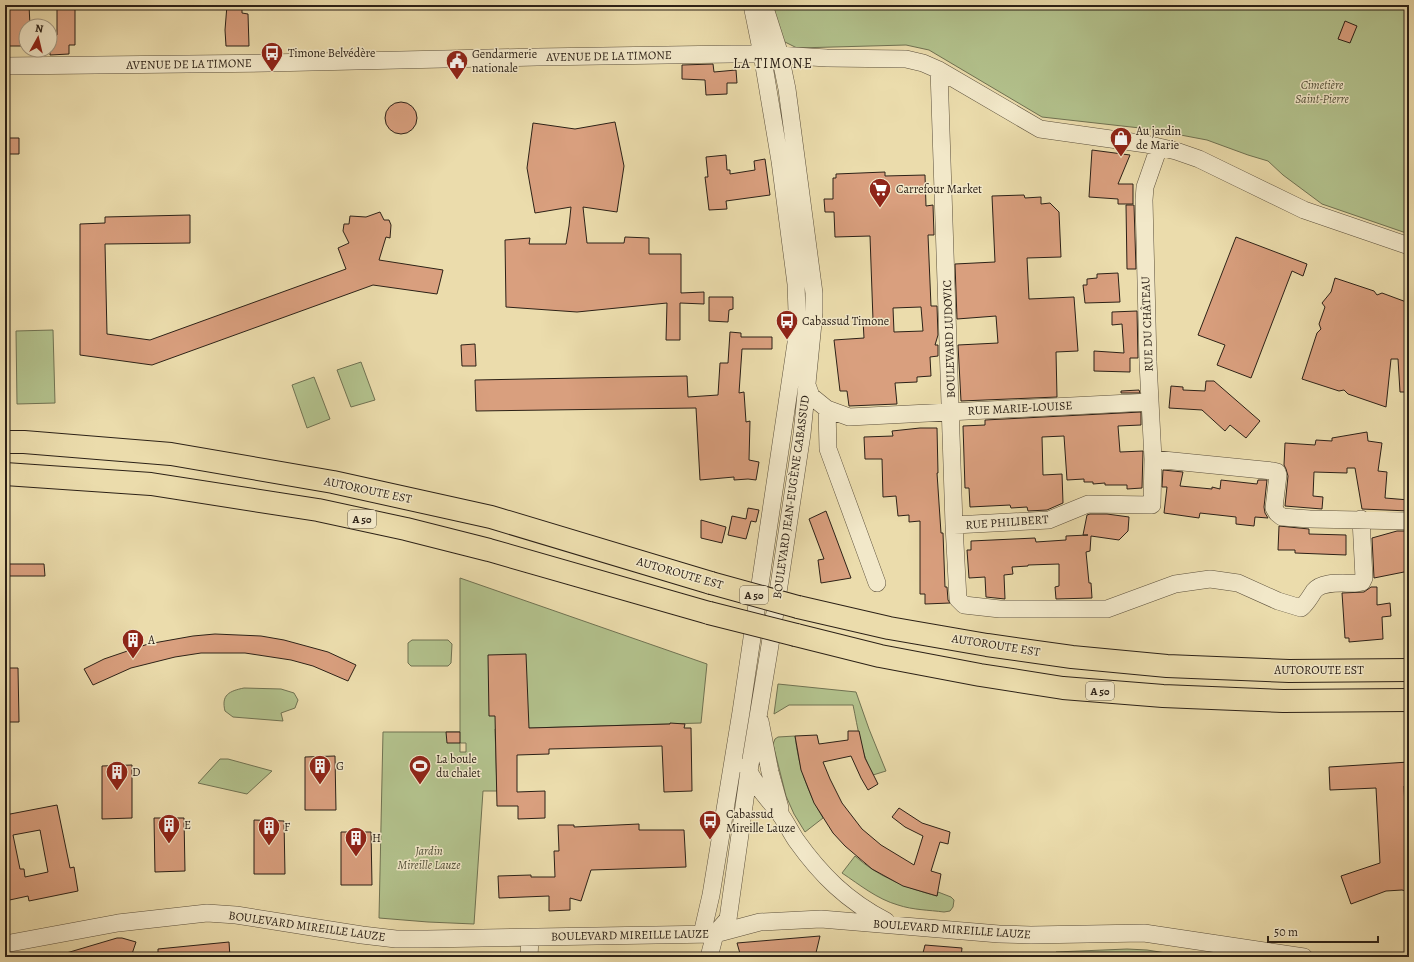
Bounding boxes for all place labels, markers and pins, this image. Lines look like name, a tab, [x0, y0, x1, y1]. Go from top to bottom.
bus stop icon: Timone Belvédère	[259, 40, 285, 73]
place label: Timone Belvédère	[288, 45, 375, 61]
place label: Gendarmerie nationale	[472, 46, 537, 76]
public building icon: Gendarmerie nationale	[444, 48, 470, 81]
place label: Au jardin de Marie	[1135, 123, 1182, 153]
shop icon: Au jardin de Marie	[1108, 125, 1134, 158]
supermarket icon: Carrefour Market	[867, 176, 893, 209]
place label: Carrefour Market	[896, 181, 982, 197]
bus stop icon: Cabassud Timone	[774, 308, 800, 341]
place label: Cabassud Timone	[802, 313, 889, 329]
building icon: A	[120, 627, 146, 660]
place label: A	[147, 632, 156, 648]
place label: La boule du chalet	[436, 751, 481, 781]
building icon: G	[307, 753, 333, 786]
sports icon: La boule du chalet	[407, 753, 433, 786]
place label: G	[336, 758, 344, 774]
building icon: D	[104, 759, 130, 792]
place label: D	[132, 764, 140, 780]
place label: Cabassud Mireille Lauze	[726, 806, 795, 836]
bus stop icon: Cabassud Mireille Lauze	[697, 808, 723, 841]
building icon: E	[156, 812, 182, 845]
building icon: F	[256, 814, 282, 847]
place label: E	[184, 817, 191, 833]
place label: F	[284, 819, 290, 835]
building icon: H	[343, 825, 369, 858]
place label: H	[372, 830, 381, 846]

